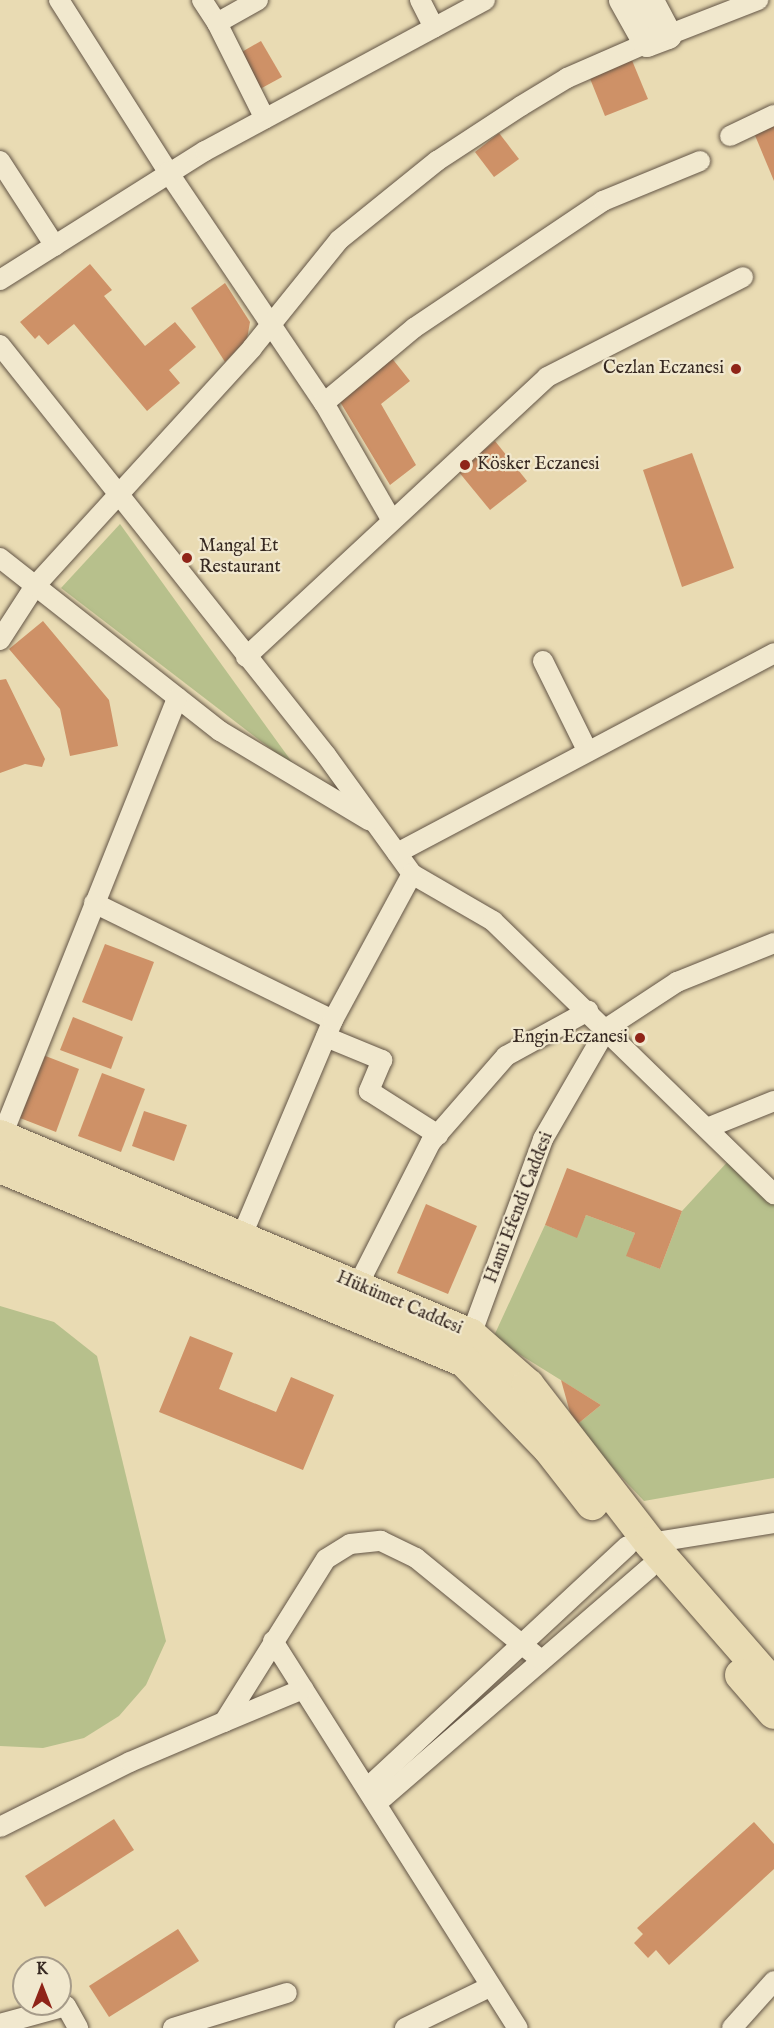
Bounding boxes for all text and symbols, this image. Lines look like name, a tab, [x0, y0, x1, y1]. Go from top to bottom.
place label: Cezlan Eczanesi	[603, 358, 724, 380]
marker: Cezlan Eczanesi	[729, 362, 743, 376]
place label: Kösker Eczanesi	[477, 454, 600, 476]
marker: Kösker Eczanesi	[458, 458, 472, 472]
place label: Mangal Et Restaurant	[199, 537, 281, 580]
marker: Mangal Et Restaurant	[180, 551, 194, 565]
place label: Engin Eczanesi	[513, 1027, 628, 1049]
marker: Engin Eczanesi	[633, 1031, 647, 1045]
street label: Hami Efendi Caddesi	[481, 1129, 559, 1287]
street label: Hükümet Caddesi	[333, 1268, 465, 1340]
north arrow	[12, 1956, 72, 2016]
text: K	[36, 1960, 48, 1980]

